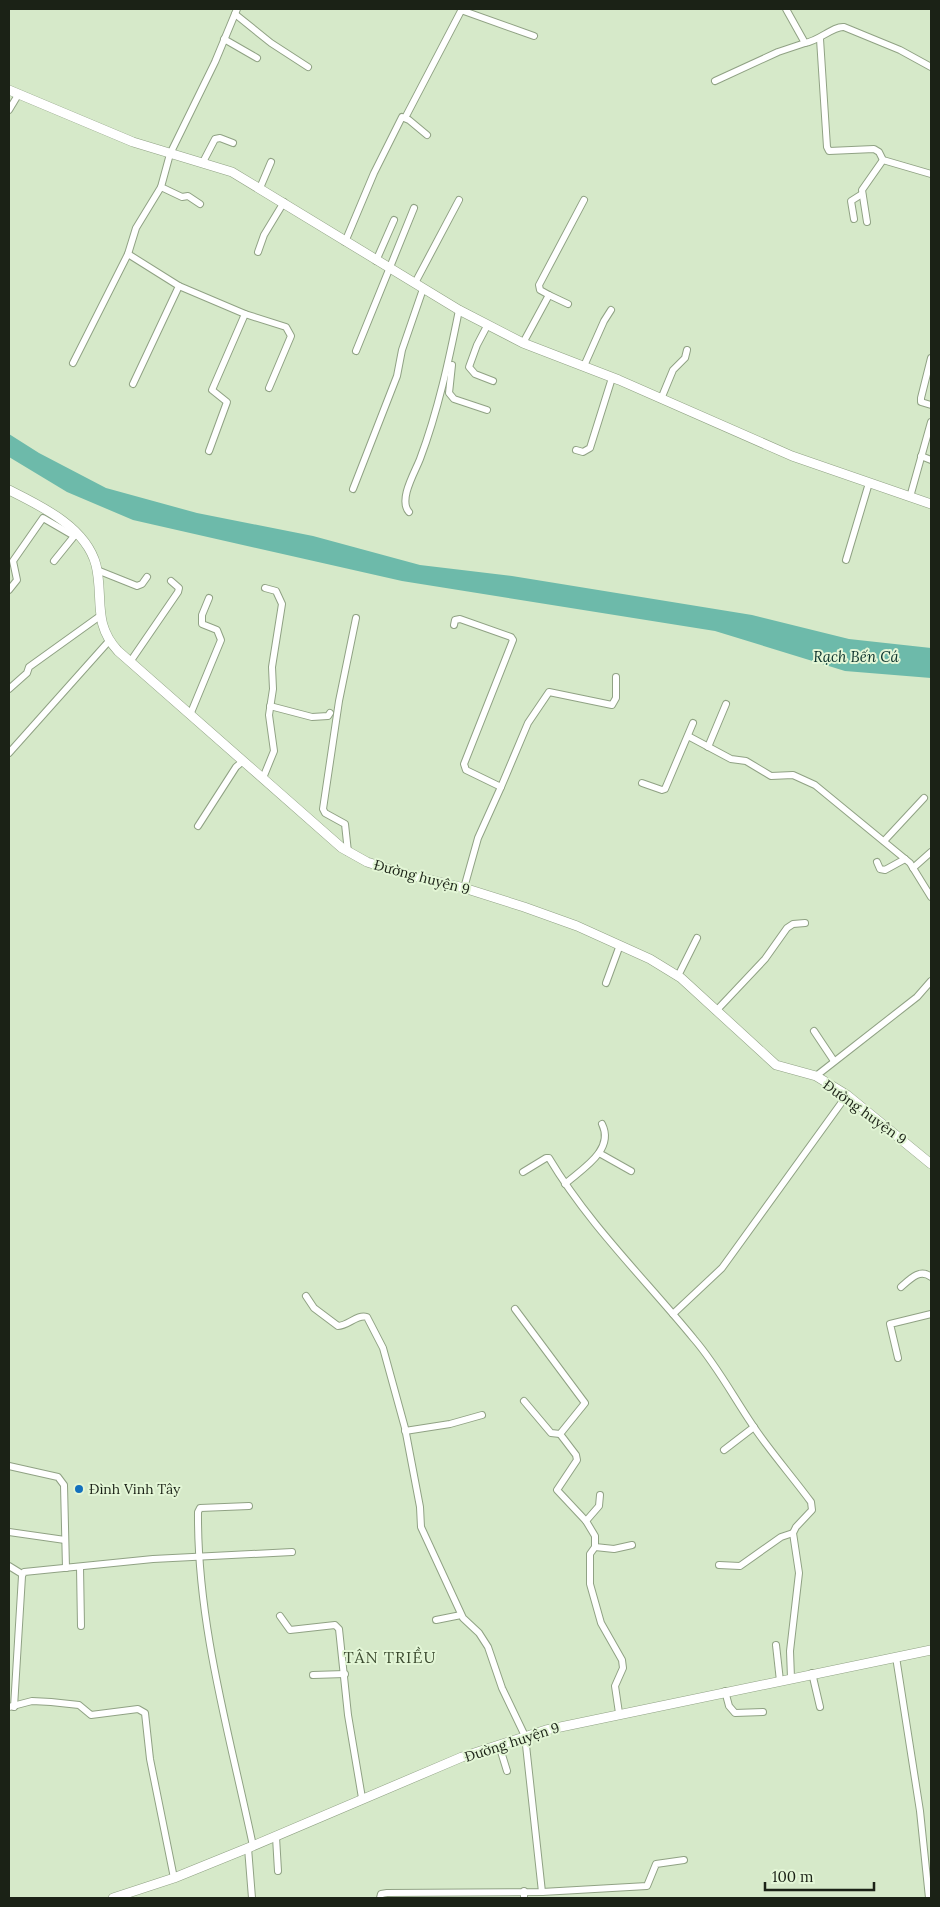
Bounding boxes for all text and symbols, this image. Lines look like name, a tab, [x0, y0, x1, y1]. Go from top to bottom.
water label: Rạch Bến Cá	[813, 647, 899, 666]
street label: Đường huyện 9	[372, 856, 472, 898]
street label: Đường huyện 9	[820, 1076, 910, 1148]
place label: Đình Vinh Tây	[89, 1480, 181, 1498]
marker: Đình Vinh Tây	[73, 1483, 85, 1495]
district label: TÂN TRIỀU	[344, 1646, 436, 1667]
street label: Đường huyện 9	[462, 1718, 562, 1766]
scale bar	[765, 1860, 874, 1892]
text: 100 m	[772, 1867, 813, 1886]

